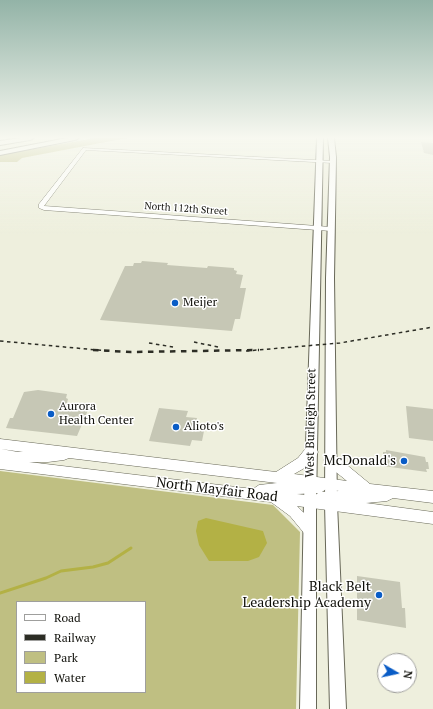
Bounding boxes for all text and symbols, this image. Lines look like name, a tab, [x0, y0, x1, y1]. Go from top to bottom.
street label: North 112th Street	[144, 200, 228, 218]
place label: Meijer	[183, 296, 217, 310]
marker: Meijer	[170, 298, 180, 308]
street label: West Burleigh Street	[303, 368, 319, 478]
place label: Aurora Health Center	[59, 400, 134, 428]
marker: Aurora Health Center	[46, 409, 56, 419]
place label: Alioto's	[184, 420, 224, 434]
marker: Alioto's	[171, 422, 181, 432]
place label: McDonald's	[324, 453, 396, 469]
marker: McDonald's	[399, 456, 409, 466]
street label: North Mayfair Road	[155, 474, 279, 506]
place label: Black Belt Leadership Academy	[243, 579, 371, 612]
marker: Black Belt Leadership Academy	[374, 590, 384, 600]
legend	[16, 601, 146, 693]
text: Road	[54, 610, 81, 625]
text: Railway	[54, 630, 96, 645]
text: Park	[54, 650, 78, 665]
north arrow	[377, 653, 417, 693]
text: Water	[54, 670, 86, 685]
text: N	[400, 670, 415, 680]

